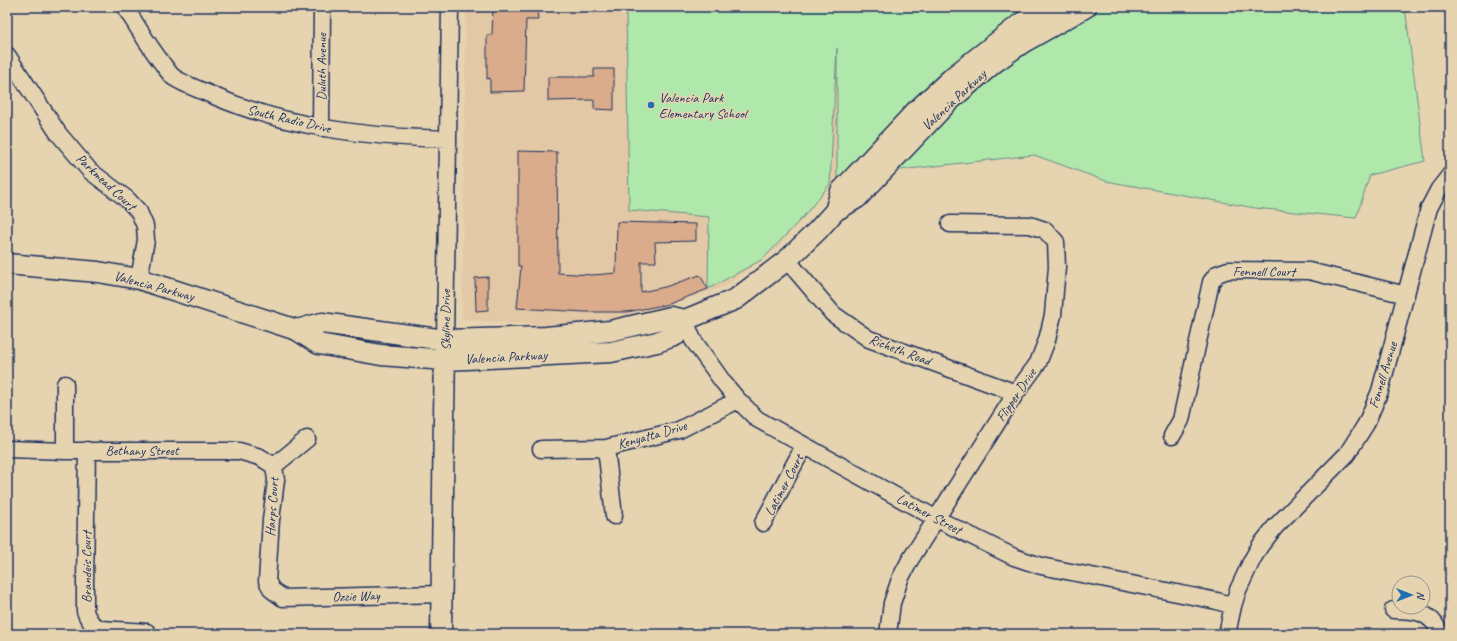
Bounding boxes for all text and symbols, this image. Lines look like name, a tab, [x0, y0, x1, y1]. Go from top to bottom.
street label: Duluth Avenue	[313, 32, 330, 101]
street label: Valencia Parkway	[918, 65, 991, 134]
place label: Valencia Park Elementary School	[659, 89, 749, 122]
marker: Valencia Park Elementary School	[646, 100, 656, 110]
street label: South Radio Drive	[246, 101, 334, 137]
street label: Parkmead Court	[73, 150, 141, 216]
street label: Fennell Court	[1233, 263, 1298, 280]
street label: Valencia Parkway	[112, 267, 197, 305]
street label: Skyline Drive	[437, 288, 454, 350]
street label: Richeth Road	[867, 331, 935, 370]
street label: Fennell Avenue	[1365, 339, 1402, 410]
street label: Valencia Parkway	[465, 346, 549, 368]
street label: Flipper Drive	[992, 364, 1041, 425]
street label: Kenyatta Drive	[616, 417, 690, 453]
street label: Bethany Street	[105, 442, 180, 459]
street label: Latimer Court	[761, 450, 808, 519]
street label: Harps Court	[261, 476, 283, 537]
street label: Latimer Street	[893, 490, 967, 539]
street label: Brandeis Court	[78, 529, 95, 603]
north arrow	[1391, 575, 1431, 615]
street label: Ozzie Way	[332, 587, 381, 605]
text: N	[1414, 592, 1428, 601]

